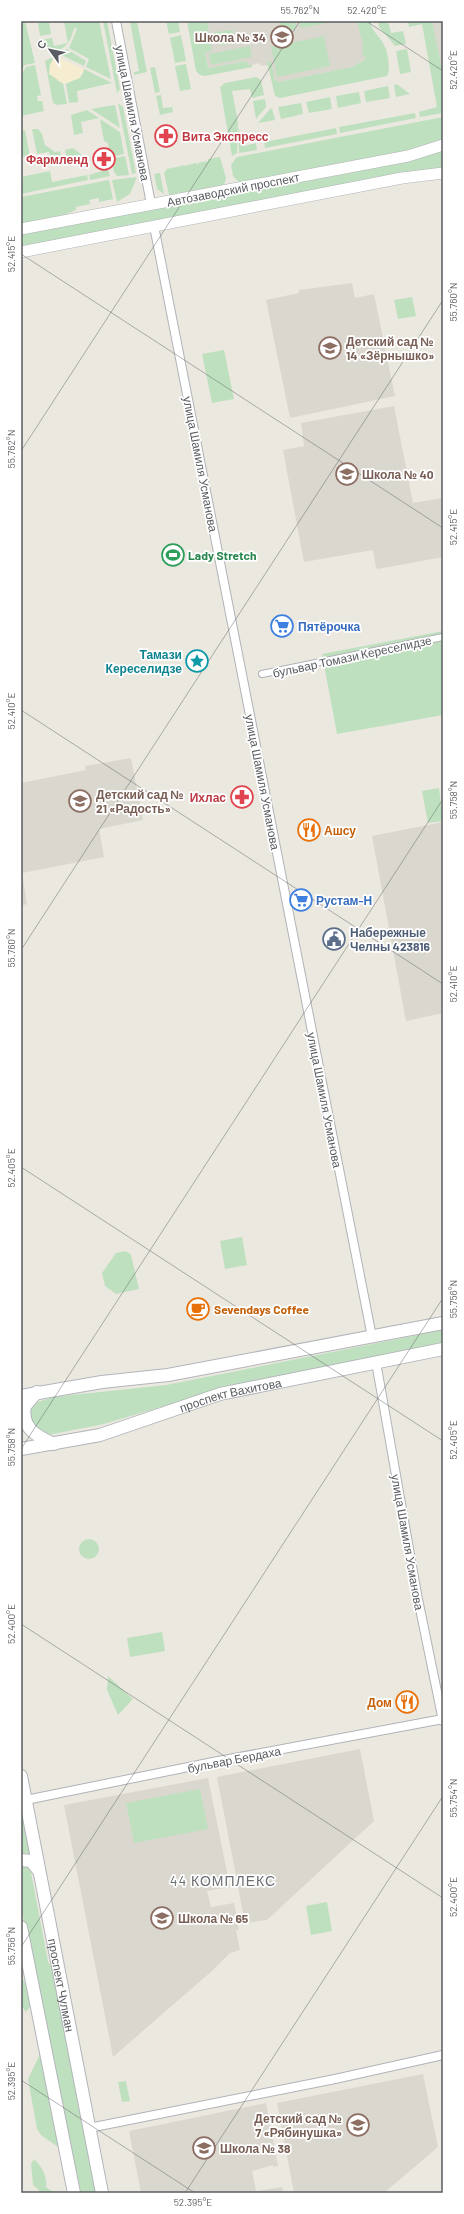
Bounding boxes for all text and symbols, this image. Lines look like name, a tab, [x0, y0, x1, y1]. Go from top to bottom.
text: 55.762°N	[281, 4, 319, 16]
text: 52.420°E	[347, 4, 387, 16]
school or university icon: Школа № 34	[269, 24, 295, 50]
north arrow	[30, 30, 70, 70]
place label: Школа № 34	[195, 30, 266, 44]
text: С	[34, 37, 49, 51]
street label: улица Шамиля Усманова	[112, 44, 153, 183]
text: 52.420°E	[447, 50, 459, 90]
pharmacy icon: Вита Экспресс	[153, 123, 179, 149]
place label: Вита Экспресс	[182, 129, 269, 144]
pharmacy icon: Фармленд	[91, 146, 117, 172]
place label: Фармленд	[26, 152, 88, 167]
street label: Автозаводский проспект	[165, 169, 301, 210]
text: 52.415°E	[5, 236, 17, 272]
text: 55.760°N	[447, 282, 459, 322]
place label: Детский сад № 14 «Зёрнышко»	[346, 334, 434, 363]
school or university icon: Детский сад № 14 «Зёрнышко»	[317, 335, 343, 361]
street label: улица Шамиля Усманова	[180, 395, 221, 534]
text: 55.762°N	[5, 430, 17, 468]
school or university icon: Школа № 40	[334, 461, 360, 487]
place label: Школа № 40	[362, 467, 434, 481]
text: 52.415°E	[447, 509, 459, 545]
sports icon: Lady Stretch	[160, 542, 186, 568]
place label: Lady Stretch	[188, 548, 256, 562]
supermarket icon: Пятёрочка	[269, 613, 295, 639]
place label: Пятёрочка	[298, 619, 361, 634]
street label: бульвар Томази Кереселидзе	[271, 632, 433, 681]
place label: Тамази Кереселидзе	[106, 647, 182, 676]
place icon: Тамази Кереселидзе	[184, 648, 210, 674]
text: 52.410°E	[5, 693, 17, 729]
street label: улица Шамиля Усманова	[242, 713, 283, 852]
text: 55.758°N	[447, 781, 459, 819]
pharmacy icon: Ихлас	[229, 784, 255, 810]
place label: Детский сад № 21 «Радость»	[96, 787, 184, 816]
school or university icon: Детский сад № 21 «Радость»	[67, 788, 93, 814]
place label: Ихлас	[190, 790, 226, 804]
restaurant icon: Ашсу	[296, 817, 322, 843]
place label: Ашсу	[324, 823, 356, 838]
supermarket icon: Рустам-Н	[288, 887, 314, 913]
place label: Рустам-Н	[316, 893, 372, 908]
place label: Набережные Челны 423816	[350, 925, 431, 953]
public building icon: Набережные Челны 423816	[321, 926, 347, 952]
text: 55.760°N	[5, 928, 17, 968]
text: 52.410°E	[447, 966, 459, 1002]
street label: улица Шамиля Усманова	[304, 1031, 345, 1170]
text: 52.405°E	[5, 1148, 17, 1188]
text: 55.756°N	[447, 1280, 459, 1318]
cafe icon: Sevendays Coffee	[185, 1296, 211, 1322]
place label: Sevendays Coffee	[214, 1302, 310, 1316]
street label: проспект Вахитова	[178, 1375, 283, 1414]
text: 52.405°E	[447, 1420, 459, 1460]
text: 55.758°N	[5, 1428, 17, 1466]
street label: улица Шамиля Усманова	[388, 1473, 427, 1612]
text: 52.400°E	[5, 1604, 17, 1644]
restaurant icon: Дом	[394, 1689, 420, 1715]
place label: Дом	[367, 1695, 392, 1710]
street label: бульвар Бердаха	[186, 1743, 282, 1776]
text: 55.754°N	[447, 1778, 459, 1818]
district label: 44 КОМПЛЕКС	[170, 1872, 276, 1889]
text: 52.400°E	[447, 1877, 459, 1917]
school or university icon: Школа № 65	[149, 1905, 175, 1931]
place label: Школа № 65	[178, 1911, 249, 1925]
text: 55.756°N	[5, 1927, 17, 1965]
street label: проспект Чулман	[46, 1937, 78, 2033]
text: 52.395°E	[5, 2062, 17, 2100]
place label: Детский сад № 7 «Рябинушка»	[254, 2111, 342, 2140]
school or university icon: Детский сад № 7 «Рябинушка»	[345, 2112, 371, 2138]
school or university icon: Школа № 38	[191, 2135, 217, 2161]
place label: Школа № 38	[220, 2141, 291, 2155]
text: 52.395°E	[174, 2196, 212, 2208]

